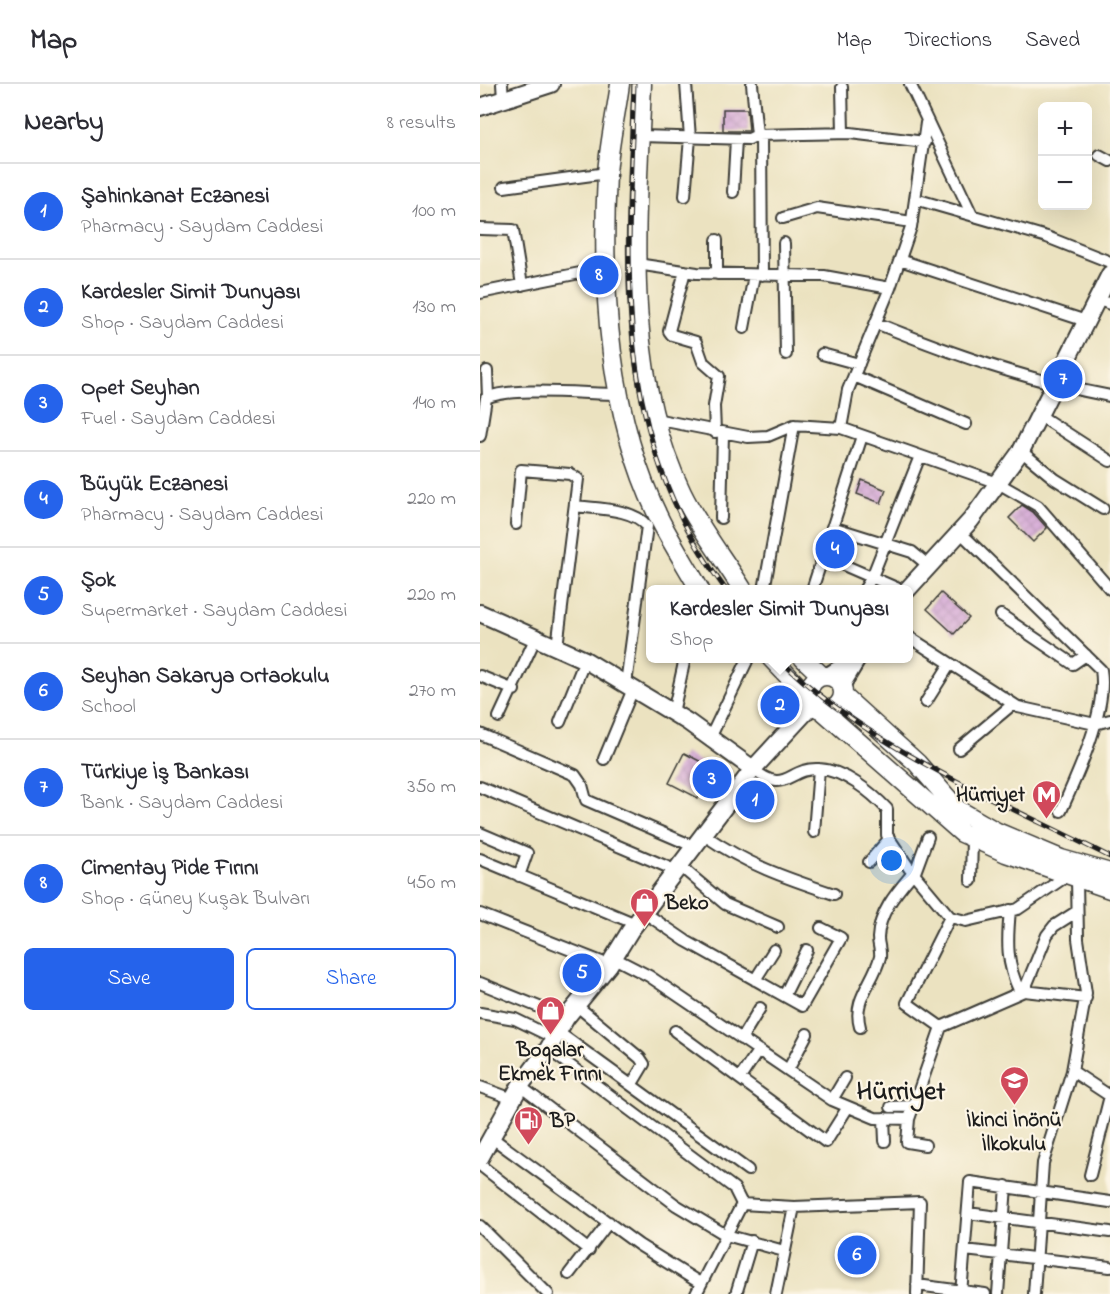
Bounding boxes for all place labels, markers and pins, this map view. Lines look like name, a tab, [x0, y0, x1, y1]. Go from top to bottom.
pin: 8	[580, 252, 618, 297]
pin: 7	[1044, 356, 1082, 402]
pin: 4	[816, 526, 854, 572]
pin: 2	[760, 682, 800, 728]
pin: 3	[692, 756, 732, 802]
pin: 1	[736, 778, 774, 822]
metro station icon: Hürriyet	[1030, 778, 1062, 820]
place label: Hürriyet	[956, 781, 1026, 813]
shop icon: Beko	[628, 886, 660, 928]
place label: Beko	[664, 889, 709, 919]
pin: 5	[562, 950, 602, 996]
shop icon: Bogalar Ekmek Fırını	[534, 994, 566, 1036]
place label: Bogalar Ekmek Fırını	[498, 1036, 602, 1090]
school or university icon: İkinci İnönü İlkokulu	[998, 1064, 1030, 1106]
fuel station icon: BP	[513, 1104, 545, 1146]
place label: İkinci İnönü İlkokulu	[966, 1106, 1062, 1160]
place label: BP	[549, 1107, 575, 1137]
pin: 6	[838, 1232, 877, 1278]

